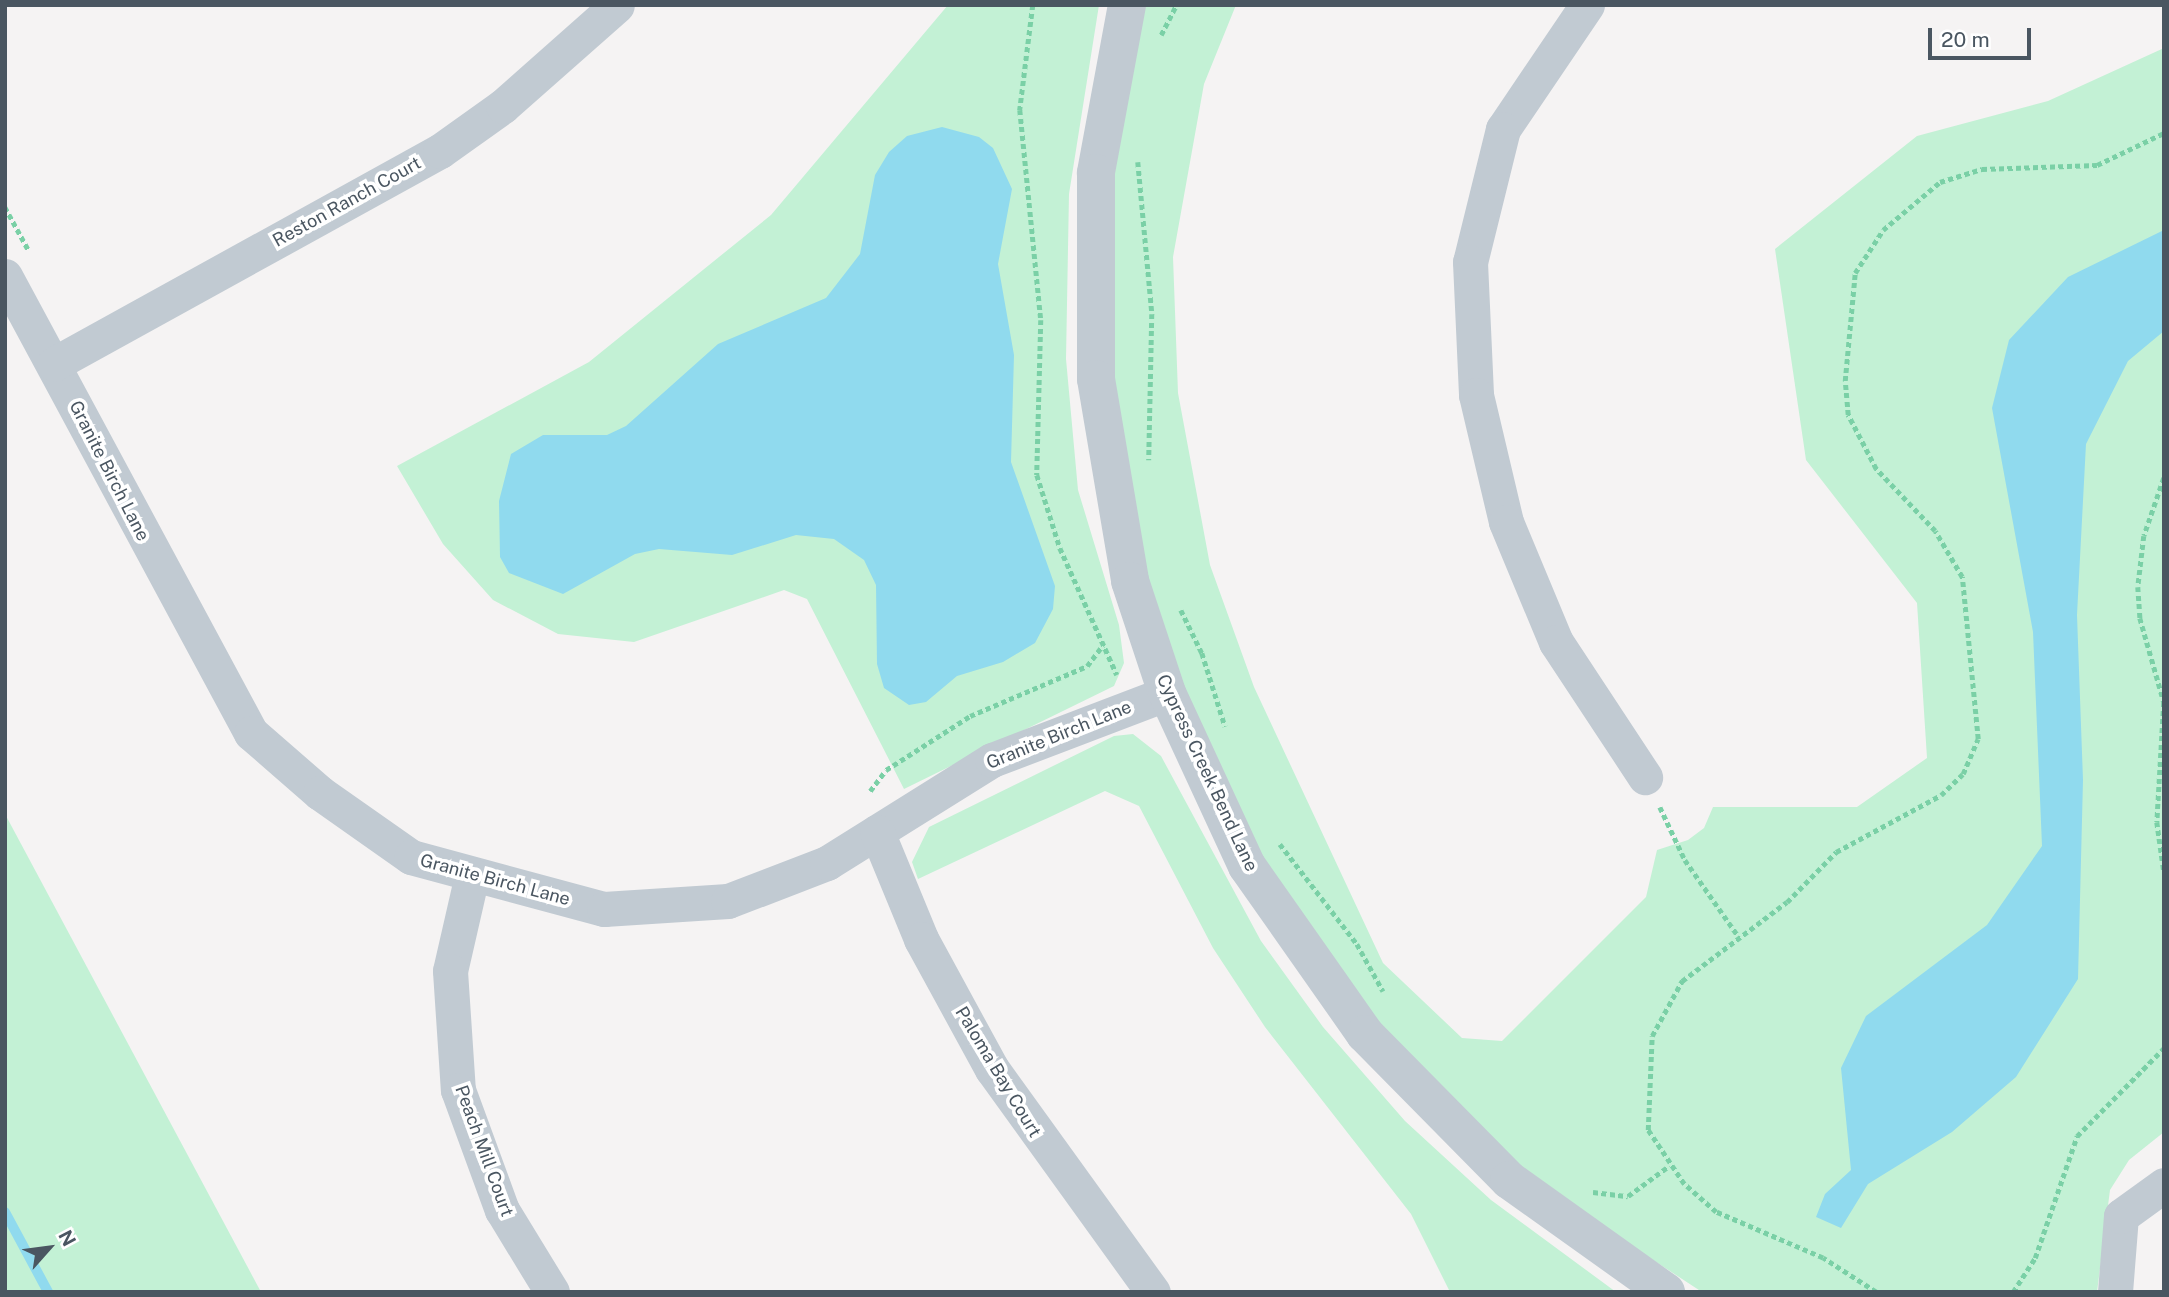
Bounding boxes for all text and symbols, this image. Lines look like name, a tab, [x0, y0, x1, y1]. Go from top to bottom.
scale bar	[1931, 14, 2034, 58]
text: 20 m	[1941, 27, 1990, 52]
street label: Reston Ranch Court	[269, 152, 425, 252]
street label: Granite Birch Lane	[64, 397, 154, 545]
street label: Cypress Creek Bend Lane	[1152, 671, 1262, 875]
street label: Granite Birch Lane	[983, 696, 1135, 774]
street label: Granite Birch Lane	[418, 850, 572, 910]
street label: Paloma Bay Court	[950, 1003, 1046, 1141]
street label: Peach Mill Court	[450, 1082, 518, 1220]
north arrow	[14, 1213, 84, 1283]
text: N	[54, 1226, 81, 1250]

